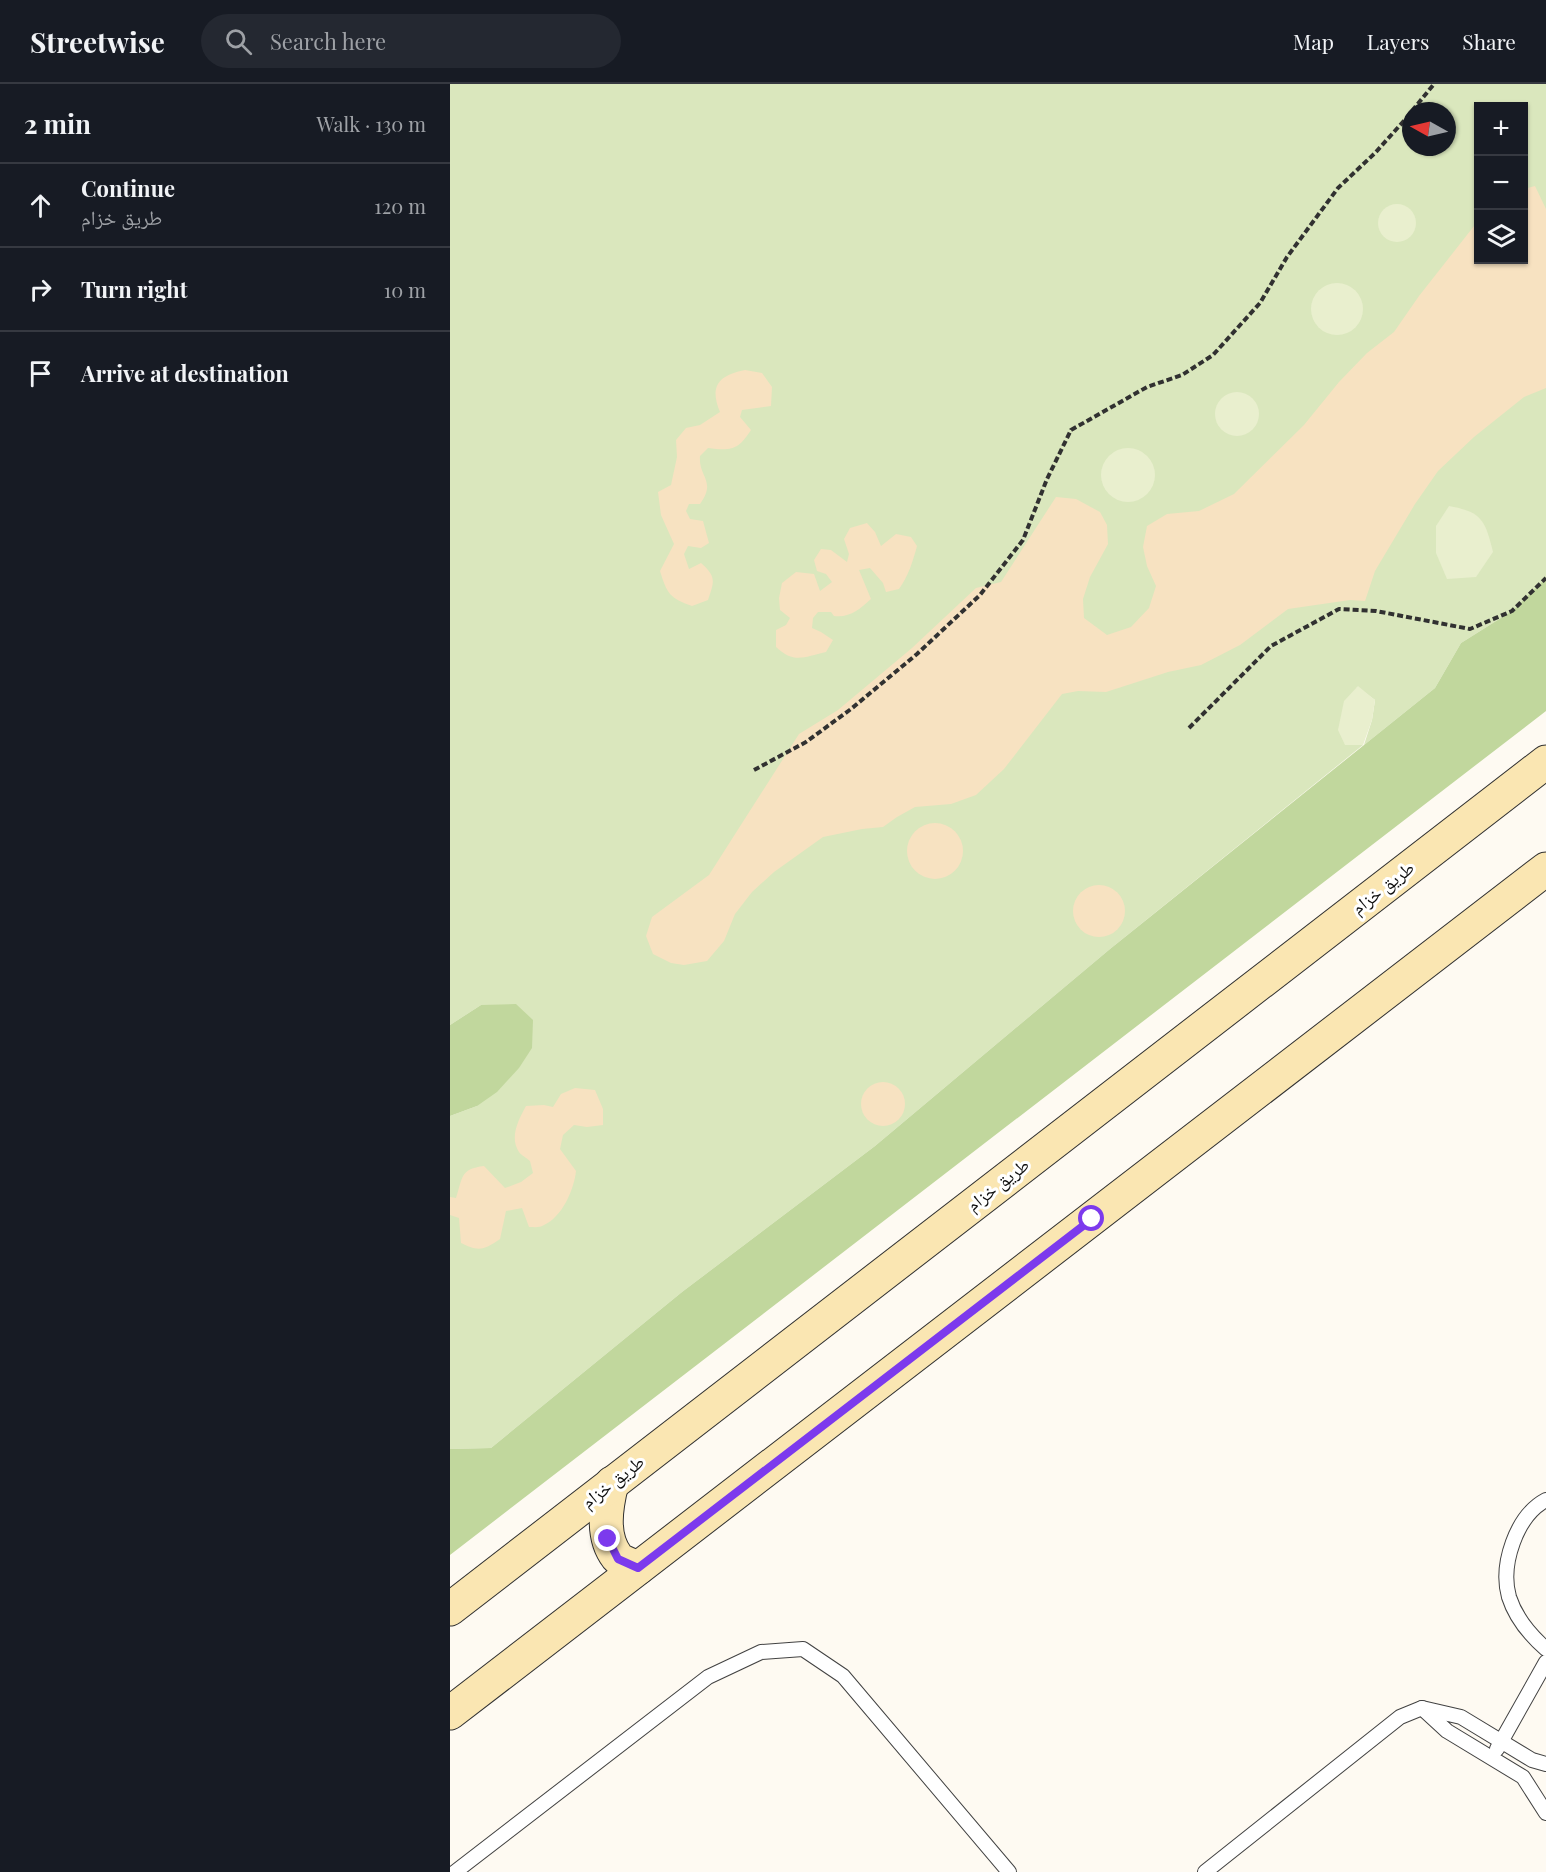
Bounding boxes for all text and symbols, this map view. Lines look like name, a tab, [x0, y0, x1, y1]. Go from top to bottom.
search box	[201, 14, 621, 68]
text: Streetwise	[30, 23, 165, 60]
icon: search	[222, 25, 255, 58]
text: Search here	[270, 26, 386, 56]
text: Map	[1293, 27, 1334, 55]
text: Layers	[1367, 27, 1429, 55]
text: Share	[1462, 27, 1516, 55]
north arrow	[1402, 102, 1456, 156]
map controls	[1474, 102, 1528, 264]
button: +	[1474, 102, 1528, 156]
text: 2 min	[24, 106, 91, 141]
text: Walk · 130 m	[316, 110, 426, 137]
button: −	[1474, 156, 1528, 210]
text: Continue	[81, 173, 175, 203]
icon: ahead	[24, 189, 57, 222]
text: 120 m	[374, 192, 426, 219]
text: طريق خزام	[81, 203, 162, 230]
button: layers	[1474, 210, 1528, 264]
icon: right	[24, 273, 57, 306]
text: Turn right	[81, 274, 187, 304]
text: 10 m	[384, 276, 426, 303]
icon: arrive	[24, 357, 57, 390]
text: Arrive at destination	[81, 358, 289, 388]
street label: طريق خزام	[1346, 855, 1419, 920]
street label: طريق خزام	[961, 1152, 1034, 1217]
route start	[1078, 1205, 1104, 1231]
street label: طريق خزام	[576, 1449, 649, 1514]
route end	[594, 1525, 620, 1551]

